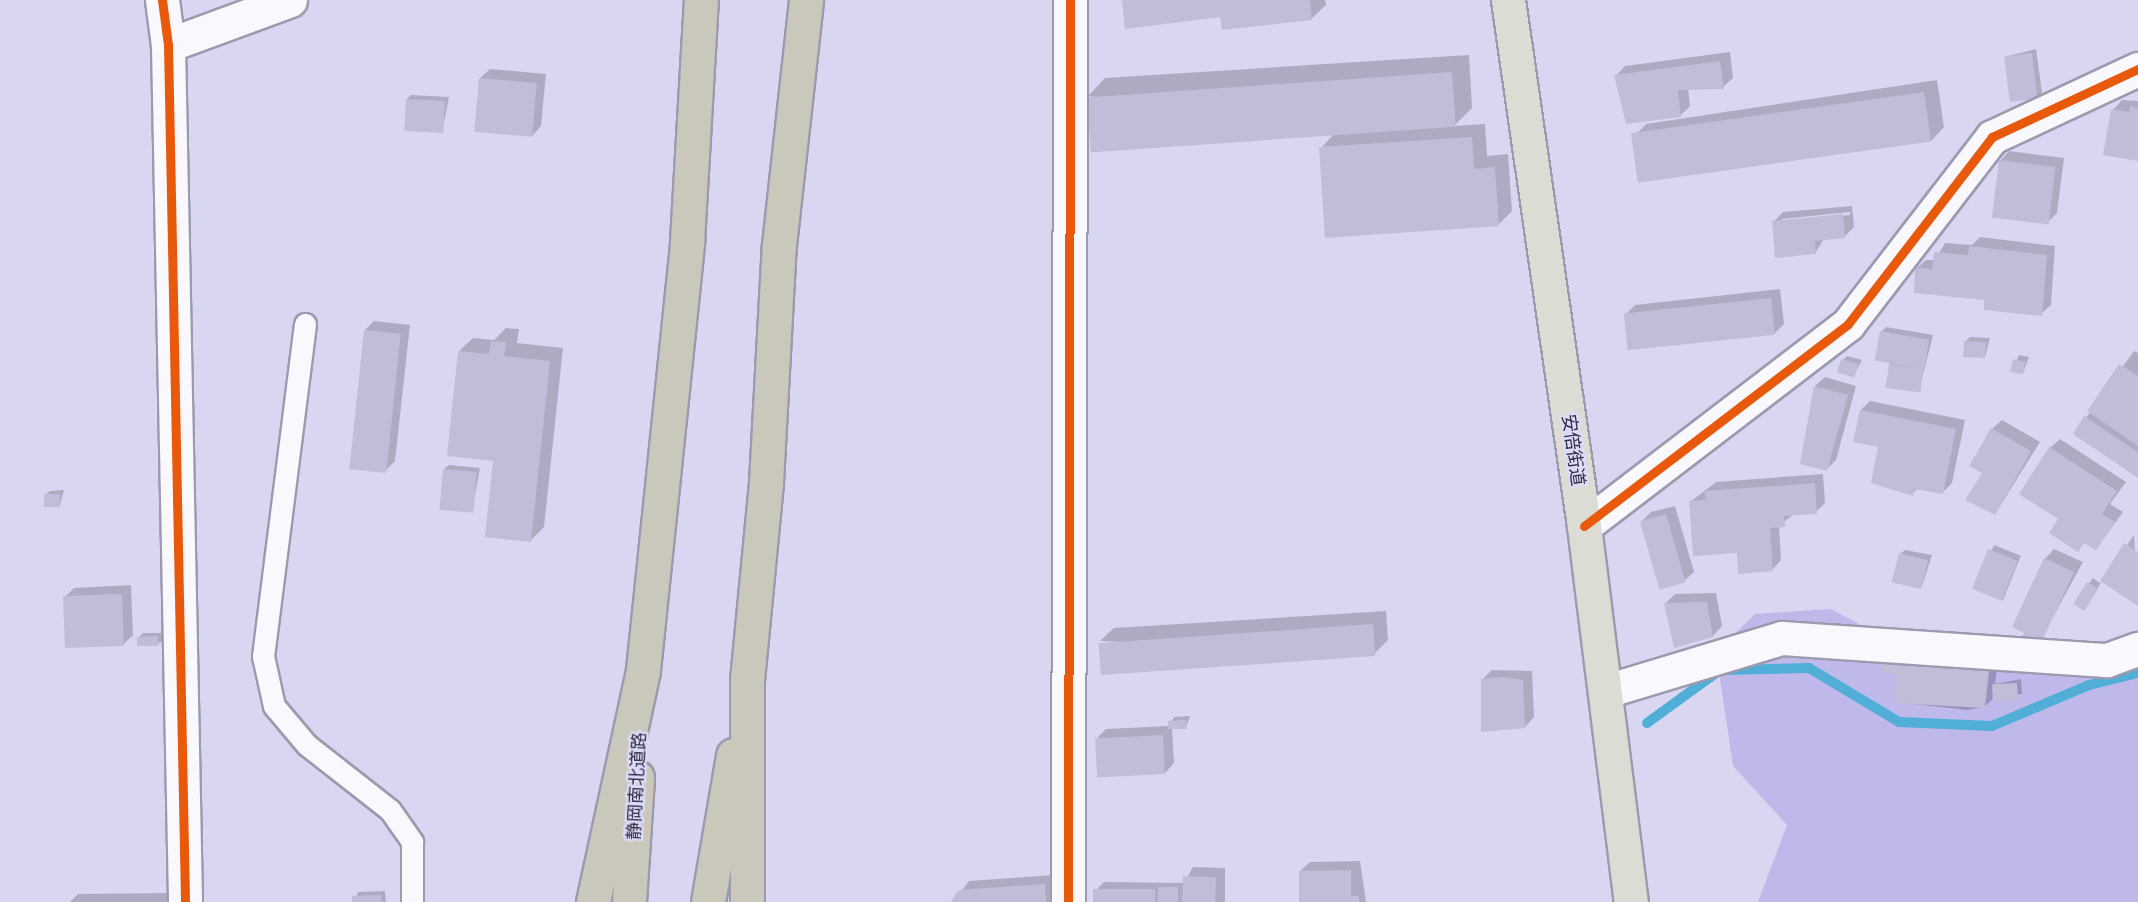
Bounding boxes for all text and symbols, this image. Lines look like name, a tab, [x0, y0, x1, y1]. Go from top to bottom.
street label: 安倍街道	[1558, 413, 1590, 487]
street label: 静岡南北道路	[622, 732, 650, 840]

